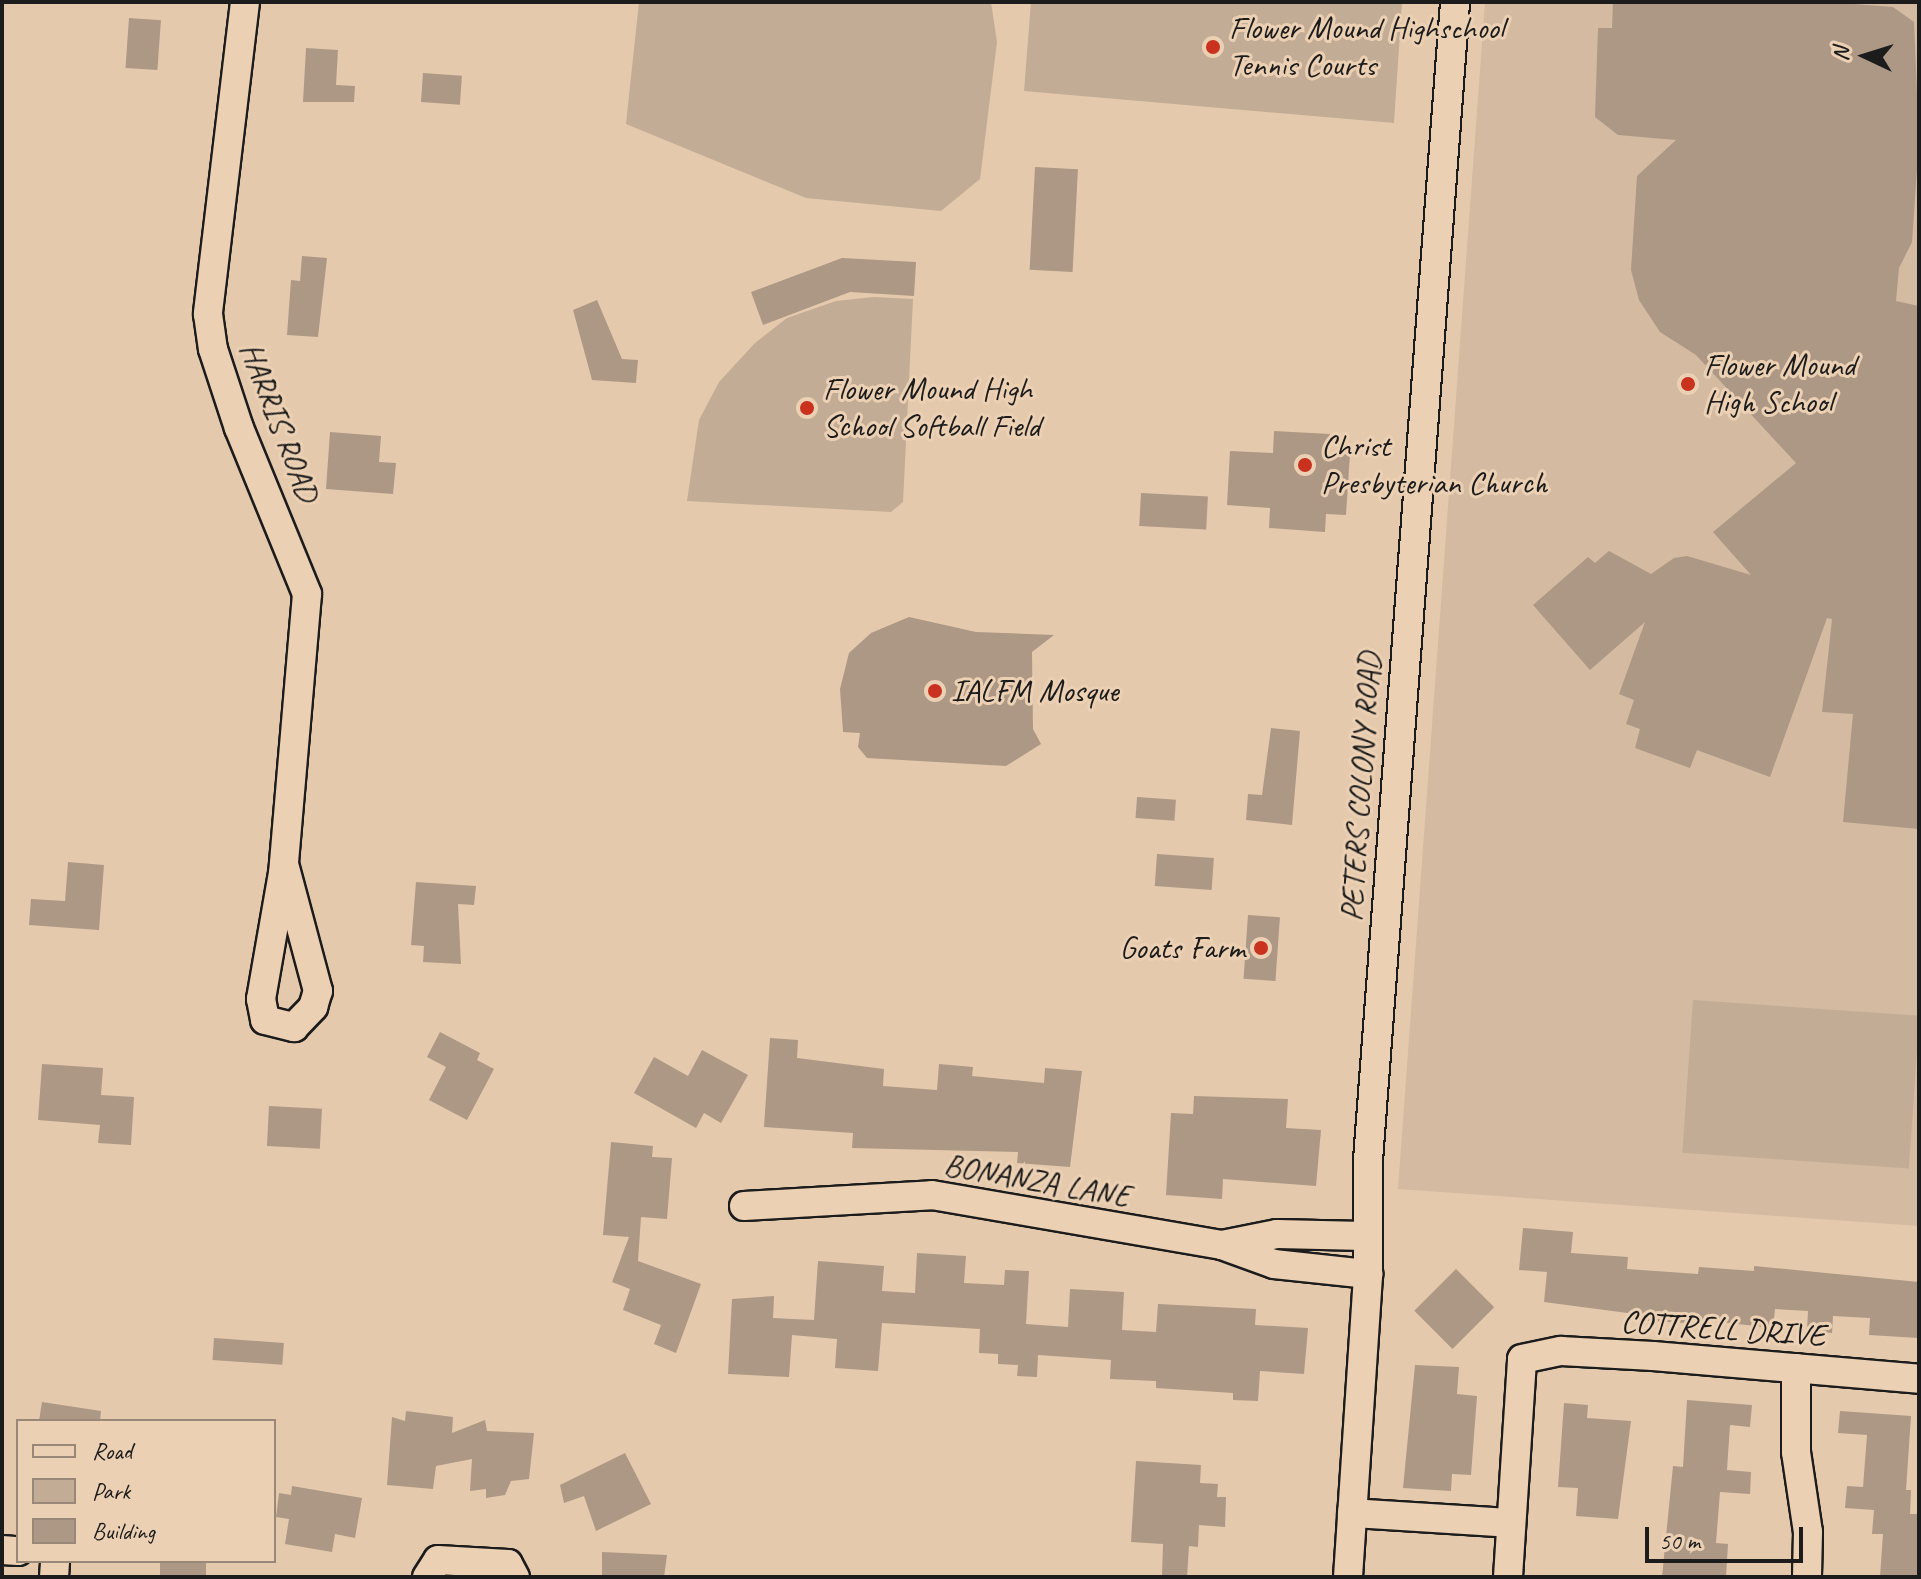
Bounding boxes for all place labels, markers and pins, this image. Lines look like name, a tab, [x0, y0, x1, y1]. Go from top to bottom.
place label: Flower Mound Highschool Tennis Courts	[1229, 10, 1503, 85]
marker: Flower Mound Highschool Tennis Courts	[1204, 38, 1222, 56]
place label: Flower Mound High School	[1704, 347, 1855, 422]
place label: Flower Mound High School Softball Field	[823, 371, 1039, 446]
marker: Flower Mound High School	[1679, 375, 1697, 393]
marker: Flower Mound High School Softball Field	[798, 399, 816, 417]
place label: Christ Presbyterian Church	[1321, 428, 1548, 503]
marker: Christ Presbyterian Church	[1296, 456, 1314, 474]
place label: IALFM Mosque	[951, 672, 1118, 710]
marker: IALFM Mosque	[926, 682, 944, 700]
place label: Goats Farm	[1117, 929, 1245, 967]
marker: Goats Farm	[1252, 939, 1270, 957]

